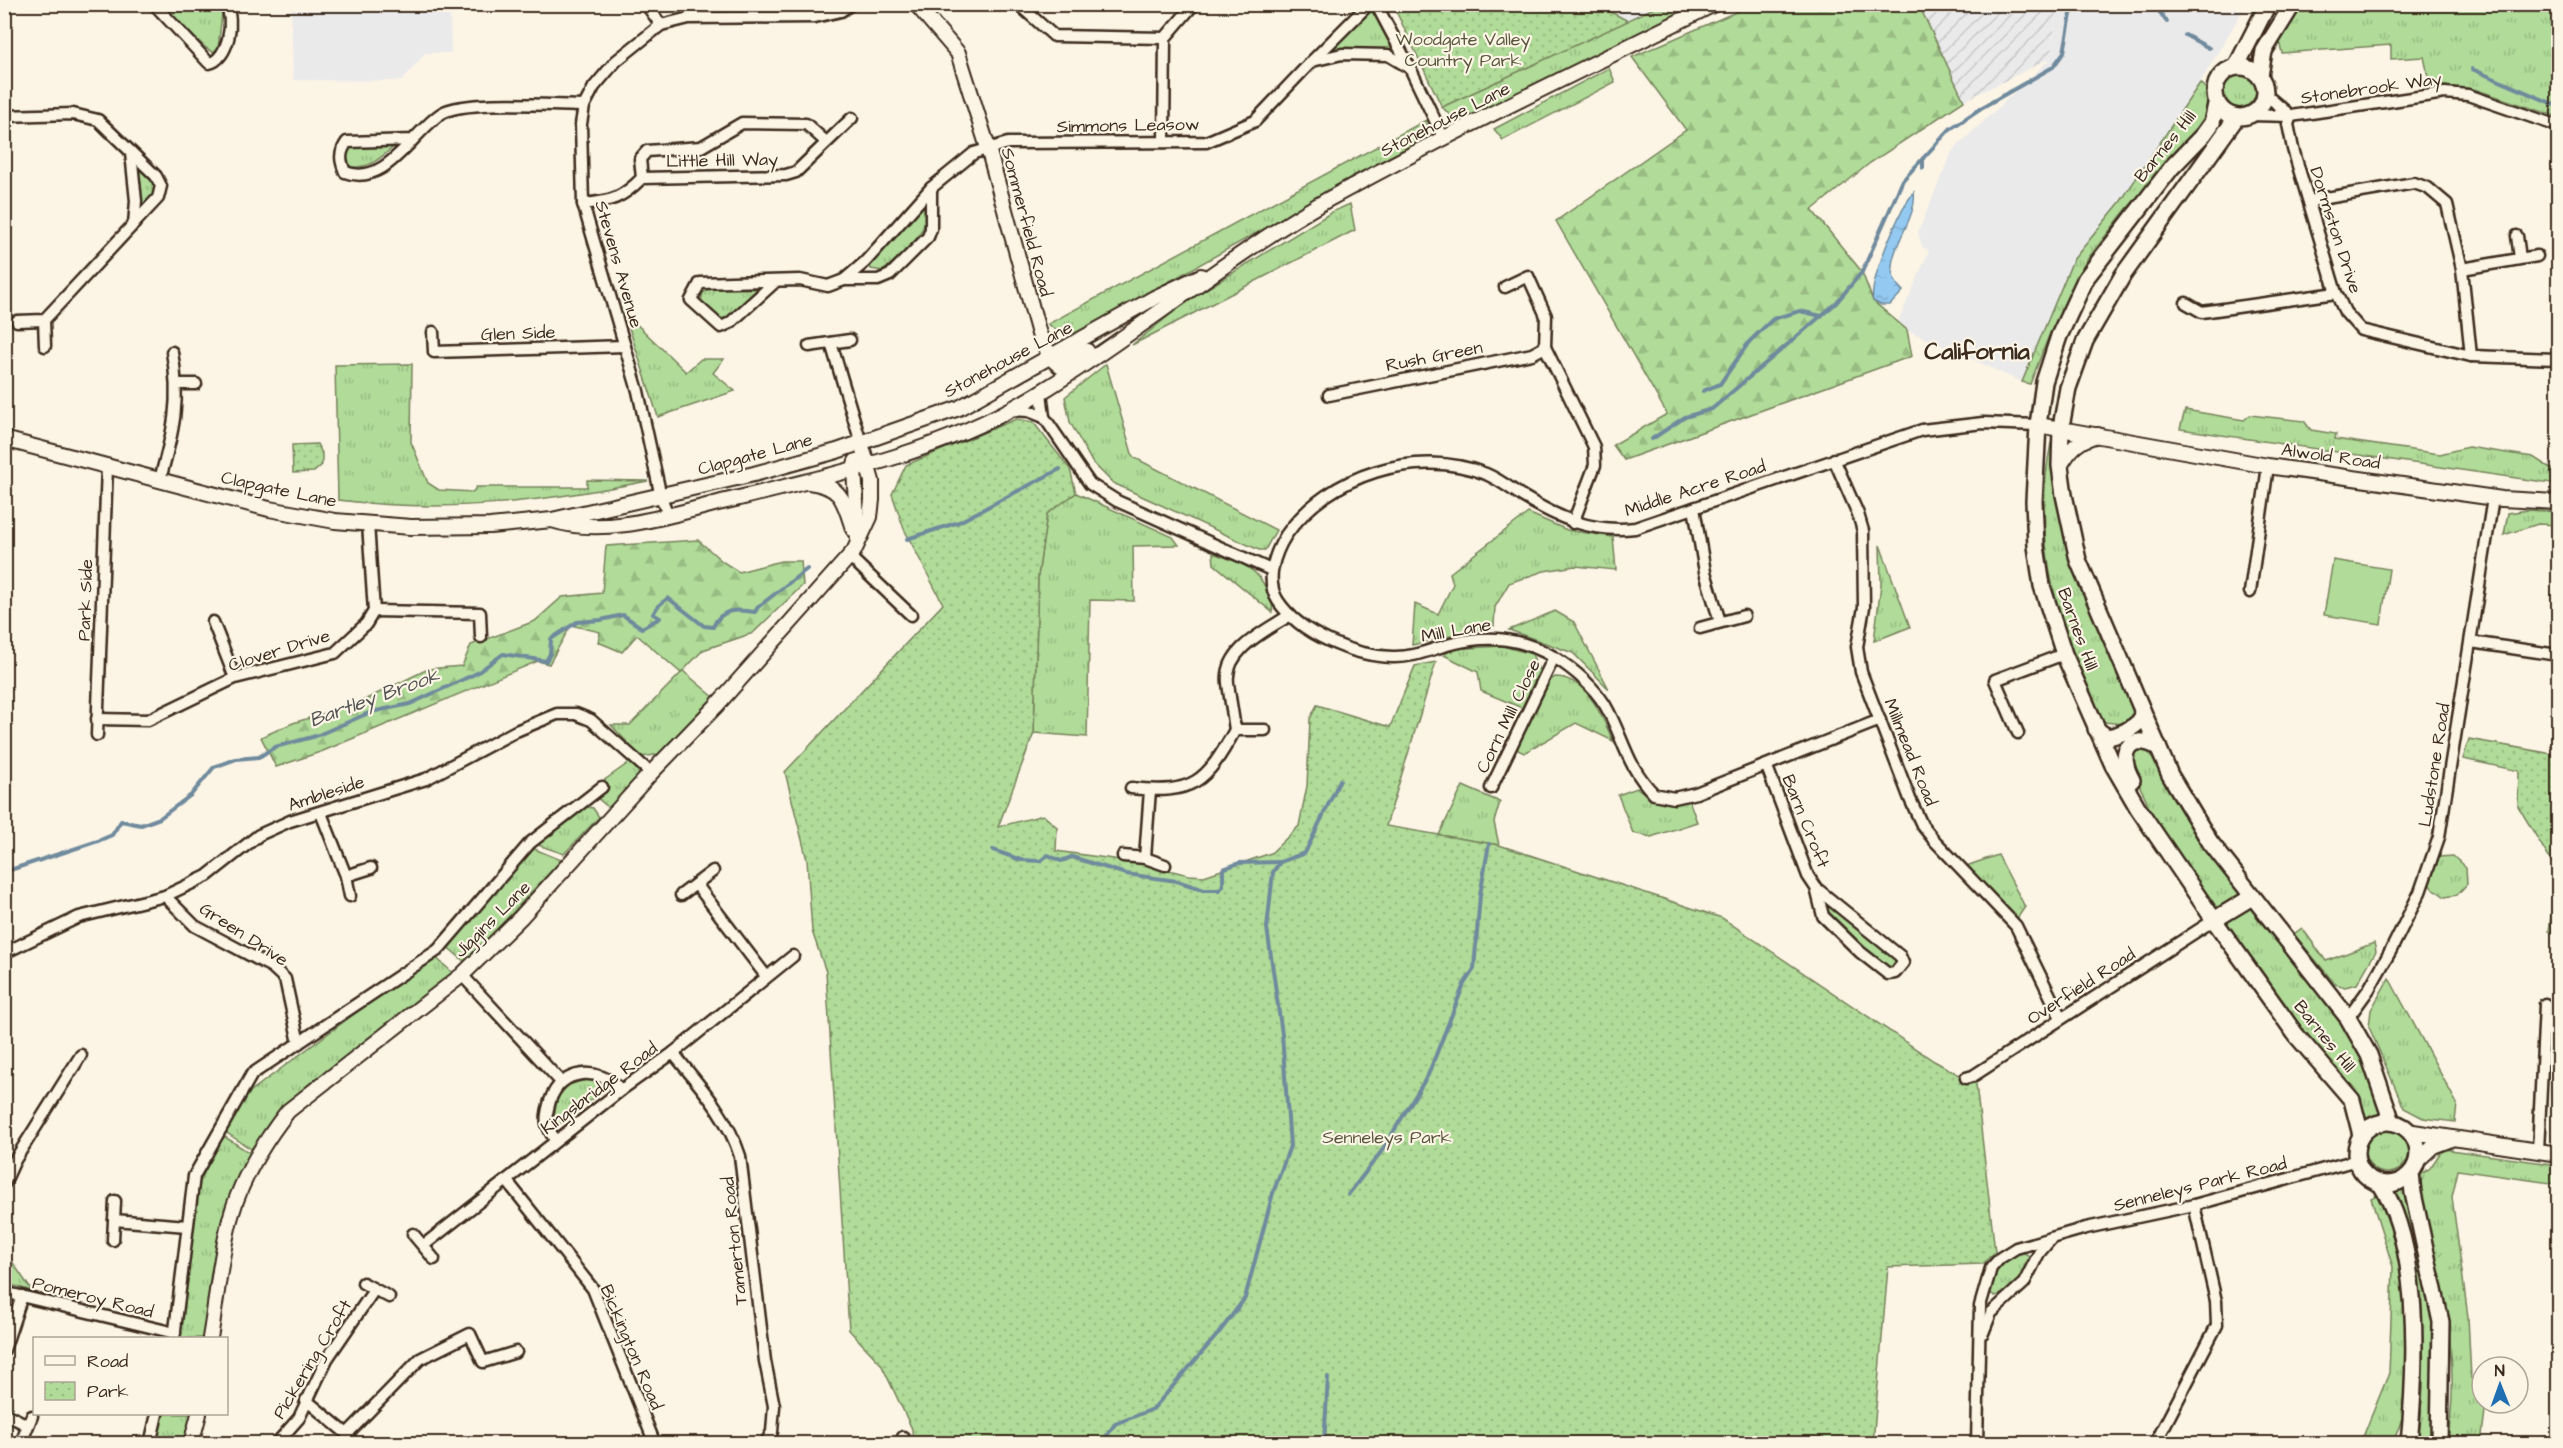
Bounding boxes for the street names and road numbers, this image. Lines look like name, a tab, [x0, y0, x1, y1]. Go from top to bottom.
street label: Stonebrook Way	[2299, 66, 2443, 112]
street label: Stonehouse Lane	[1376, 76, 1514, 163]
street label: Barnes Hill	[2129, 105, 2202, 188]
street label: Simmons Leasow	[1056, 112, 1200, 139]
street label: Sommerfield Road	[995, 145, 1058, 299]
street label: Little Hill Way	[666, 147, 778, 175]
street label: Dormston Drive	[2303, 164, 2368, 297]
street label: Stevens Avenue	[588, 198, 649, 331]
street label: Stonehouse Lane	[940, 315, 1077, 404]
street label: Glen Side	[480, 320, 556, 347]
street label: Rush Green	[1384, 335, 1485, 378]
street label: Clapgate Lane	[695, 427, 816, 483]
street label: Alwold Road	[2280, 437, 2382, 476]
street label: Middle Acre Road	[1621, 454, 1769, 523]
street label: Clapgate Lane	[218, 465, 339, 515]
street label: Park Side	[72, 558, 99, 641]
street label: Barnes Hill	[2051, 584, 2104, 674]
street label: Mill Lane	[1419, 612, 1493, 649]
street label: Clover Drive	[225, 623, 333, 678]
street label: Corn Mill Close	[1470, 655, 1547, 777]
street label: Millmead Road	[1878, 695, 1943, 810]
street label: Ludstone Road	[2412, 702, 2457, 829]
street label: Ambleside	[285, 769, 368, 818]
street label: Barn Croft	[1775, 771, 1836, 872]
street label: Jiggins Lane	[448, 875, 537, 964]
street label: Green Drive	[194, 896, 293, 973]
street label: Overfield Road	[2022, 942, 2140, 1031]
street label: Barnes Hill	[2288, 995, 2362, 1078]
street label: Kingsbridge Road	[536, 1036, 664, 1141]
street label: Senneleys Park Road	[2111, 1151, 2290, 1219]
street label: Tamerton Road	[715, 1175, 754, 1306]
street label: Pomeroy Road	[30, 1270, 156, 1326]
street label: Bickington Road	[593, 1281, 669, 1414]
street label: Pickering Croft	[267, 1294, 359, 1424]

